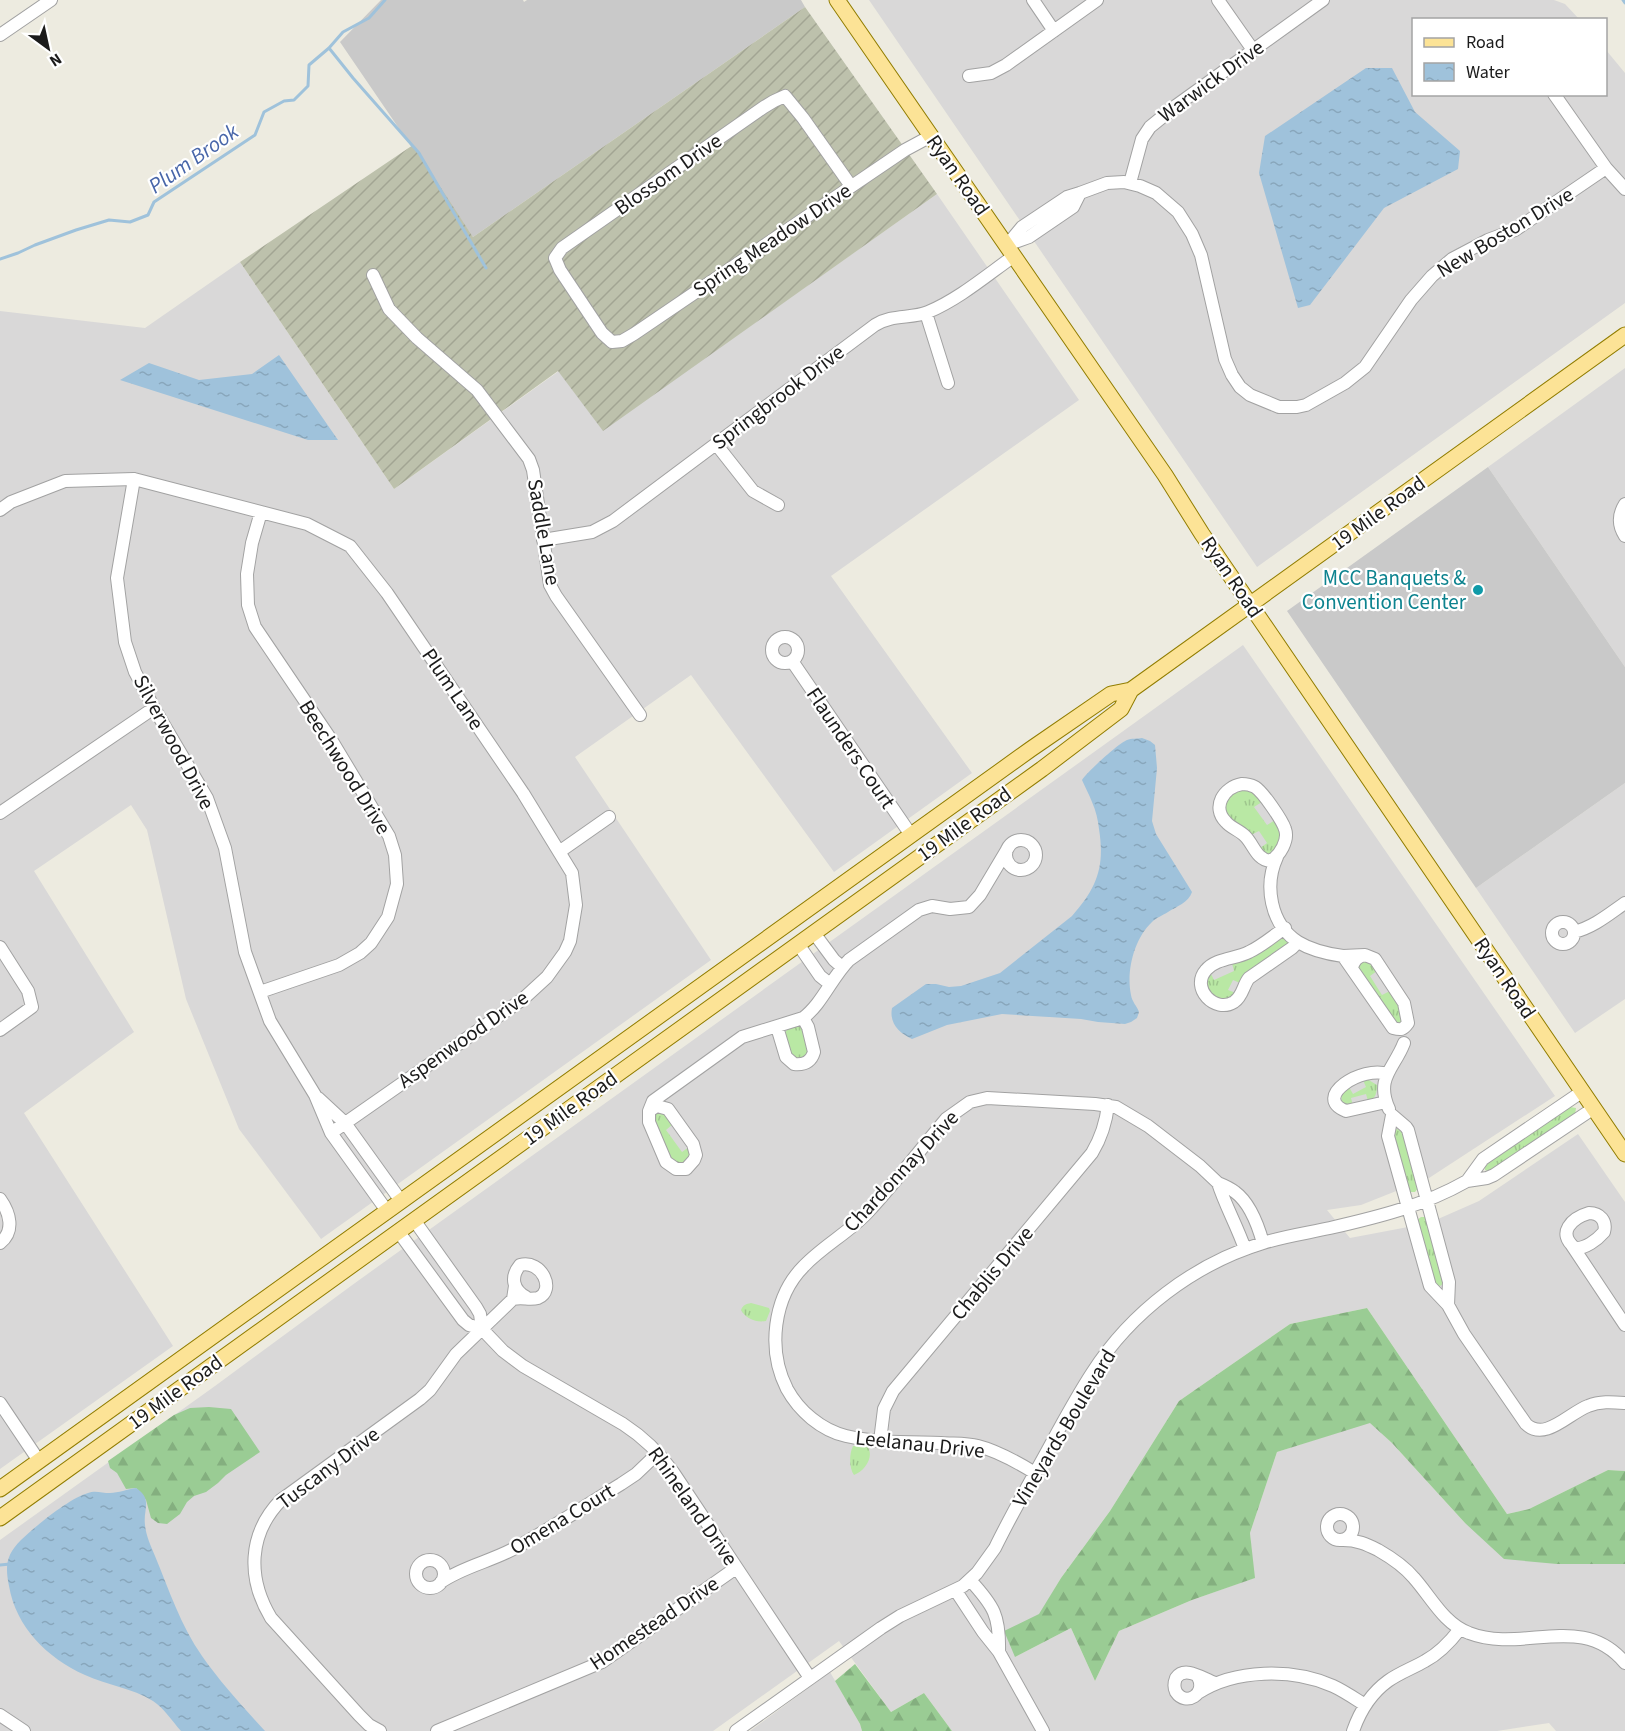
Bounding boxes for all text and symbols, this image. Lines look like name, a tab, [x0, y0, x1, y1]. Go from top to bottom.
north arrow	[18, 18, 78, 78]
legend	[1412, 18, 1607, 96]
text: Road	[1466, 30, 1505, 55]
street label: Warwick Drive	[1152, 32, 1270, 130]
text: N	[45, 48, 66, 72]
text: Water	[1466, 60, 1510, 85]
water label: Plum Brook	[142, 116, 246, 202]
street label: Blossom Drive	[608, 126, 728, 222]
street label: Ryan Road	[919, 128, 997, 222]
street label: Spring Meadow Drive	[687, 176, 857, 304]
street label: New Boston Drive	[1431, 179, 1579, 285]
street label: Springbrook Drive	[705, 337, 851, 457]
street label: 19 Mile Road	[1324, 468, 1432, 558]
street label: Saddle Lane	[520, 476, 568, 588]
street label: Ryan Road	[1194, 530, 1270, 624]
place label: MCC Banquets & Convention Center	[1302, 563, 1467, 617]
marker: MCC Banquets & Convention Center	[1471, 583, 1485, 597]
street label: Plum Lane	[415, 642, 491, 736]
street label: Silverwood Drive	[126, 669, 222, 815]
street label: Flaunders Court	[799, 681, 903, 815]
street label: Beechwood Drive	[292, 694, 398, 840]
street label: 19 Mile Road	[910, 779, 1018, 869]
street label: Ryan Road	[1467, 931, 1543, 1025]
street label: Aspenwood Drive	[392, 983, 534, 1095]
street label: 19 Mile Road	[516, 1063, 624, 1153]
street label: Chardonnay Drive	[836, 1103, 966, 1239]
street label: Chablis Drive	[944, 1219, 1040, 1327]
street label: Vineyards Boulevard	[1005, 1343, 1123, 1513]
street label: 19 Mile Road	[121, 1347, 229, 1437]
street label: Tuscany Drive	[270, 1419, 386, 1517]
street label: Leelanau Drive	[854, 1422, 986, 1466]
street label: Rhineland Drive	[641, 1440, 745, 1572]
street label: Omena Court	[504, 1476, 620, 1562]
street label: Homestead Drive	[583, 1569, 725, 1677]

